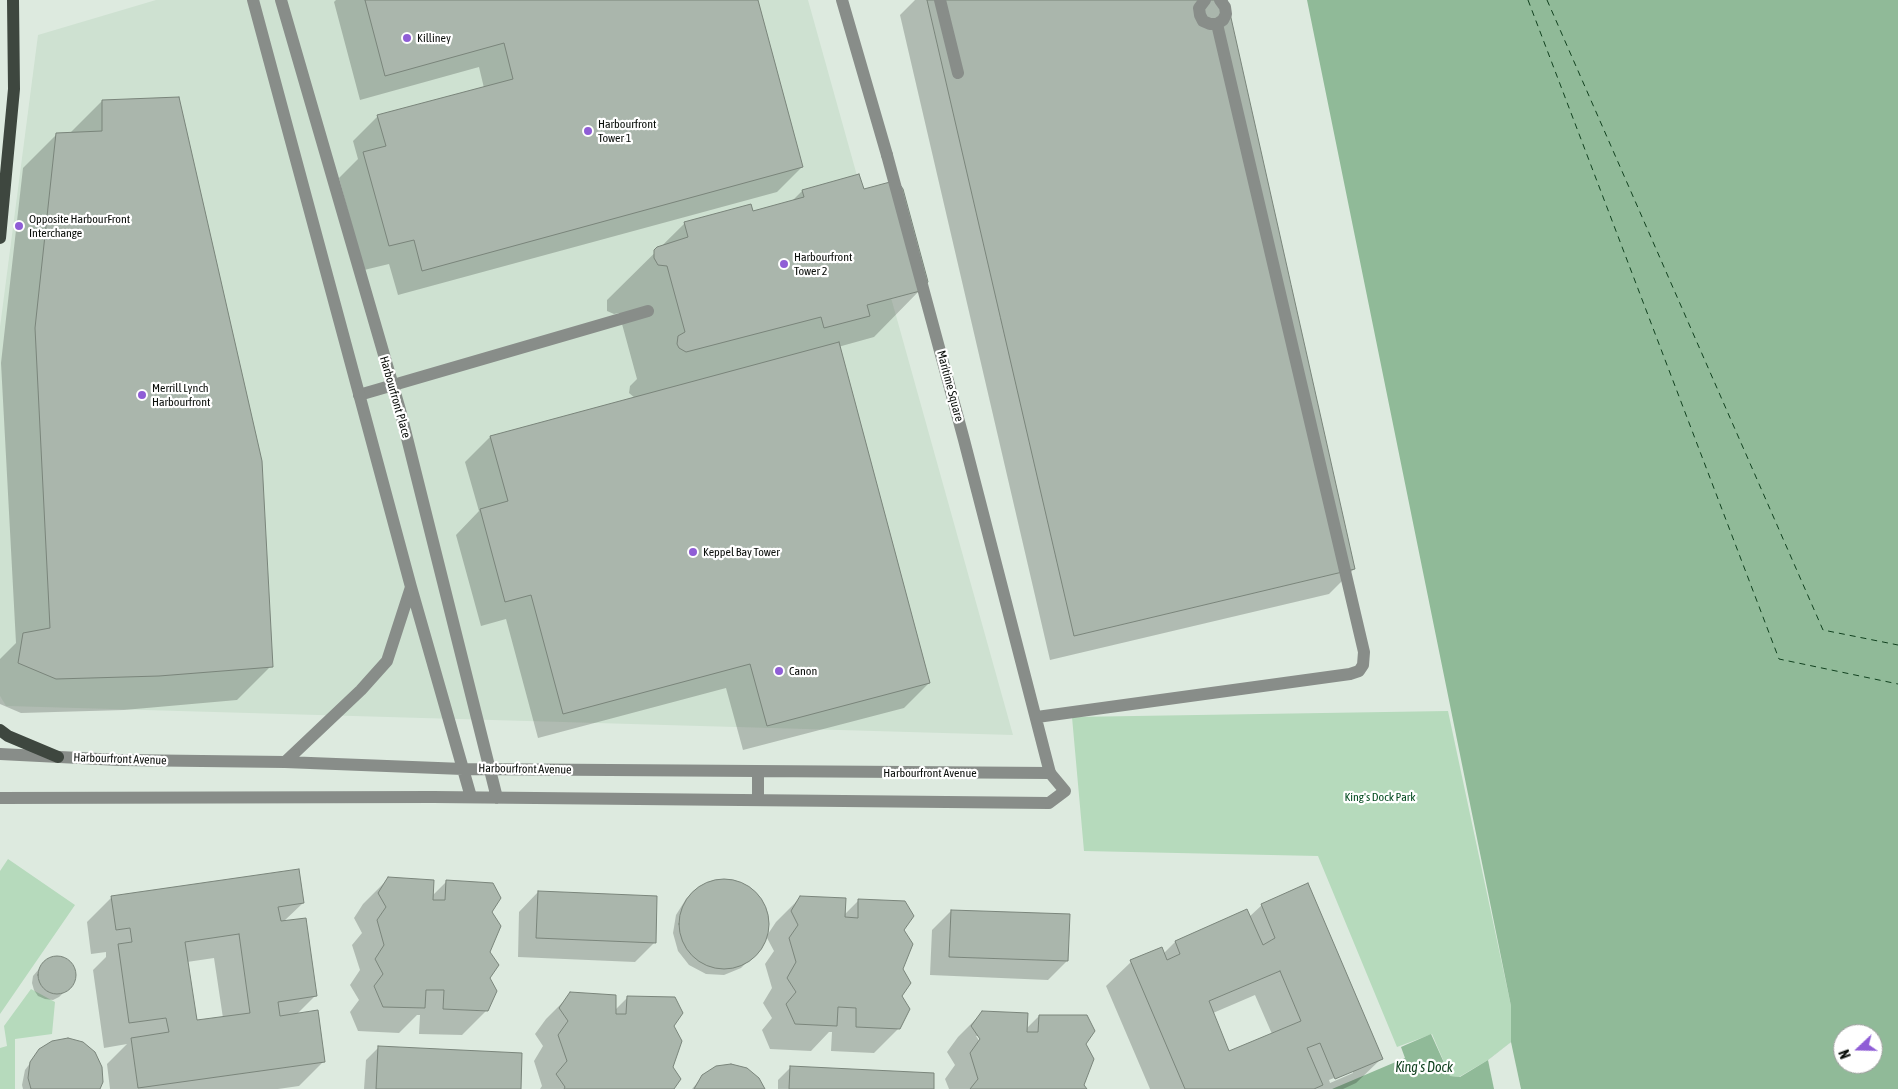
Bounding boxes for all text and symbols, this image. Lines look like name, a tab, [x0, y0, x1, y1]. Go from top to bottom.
place label: Killiney	[417, 31, 451, 45]
marker: Killiney	[401, 32, 413, 44]
place label: Harbourfront Tower 1	[598, 117, 656, 145]
marker: Harbourfront Tower 1	[582, 125, 594, 137]
place label: Opposite HarbourFront Interchange	[29, 212, 130, 240]
marker: Opposite HarbourFront Interchange	[13, 220, 25, 232]
place label: Harbourfront Tower 2	[794, 250, 852, 278]
marker: Harbourfront Tower 2	[778, 258, 790, 270]
street label: Maritime Square	[934, 349, 966, 423]
street label: Harbourfront Place	[376, 354, 414, 440]
place label: Merrill Lynch Harbourfront	[152, 381, 210, 409]
marker: Merrill Lynch Harbourfront	[136, 389, 148, 401]
place label: Keppel Bay Tower	[703, 545, 780, 559]
marker: Keppel Bay Tower	[687, 546, 699, 558]
place label: Canon	[789, 664, 817, 678]
marker: Canon	[773, 665, 785, 677]
street label: Harbourfront Avenue	[73, 750, 167, 768]
street label: Harbourfront Avenue	[478, 761, 572, 777]
street label: Harbourfront Avenue	[883, 766, 977, 780]
park label: King's Dock Park	[1344, 790, 1416, 804]
north arrow	[1833, 1024, 1883, 1074]
text: N	[1836, 1047, 1854, 1061]
water label: King's Dock	[1395, 1060, 1453, 1076]

